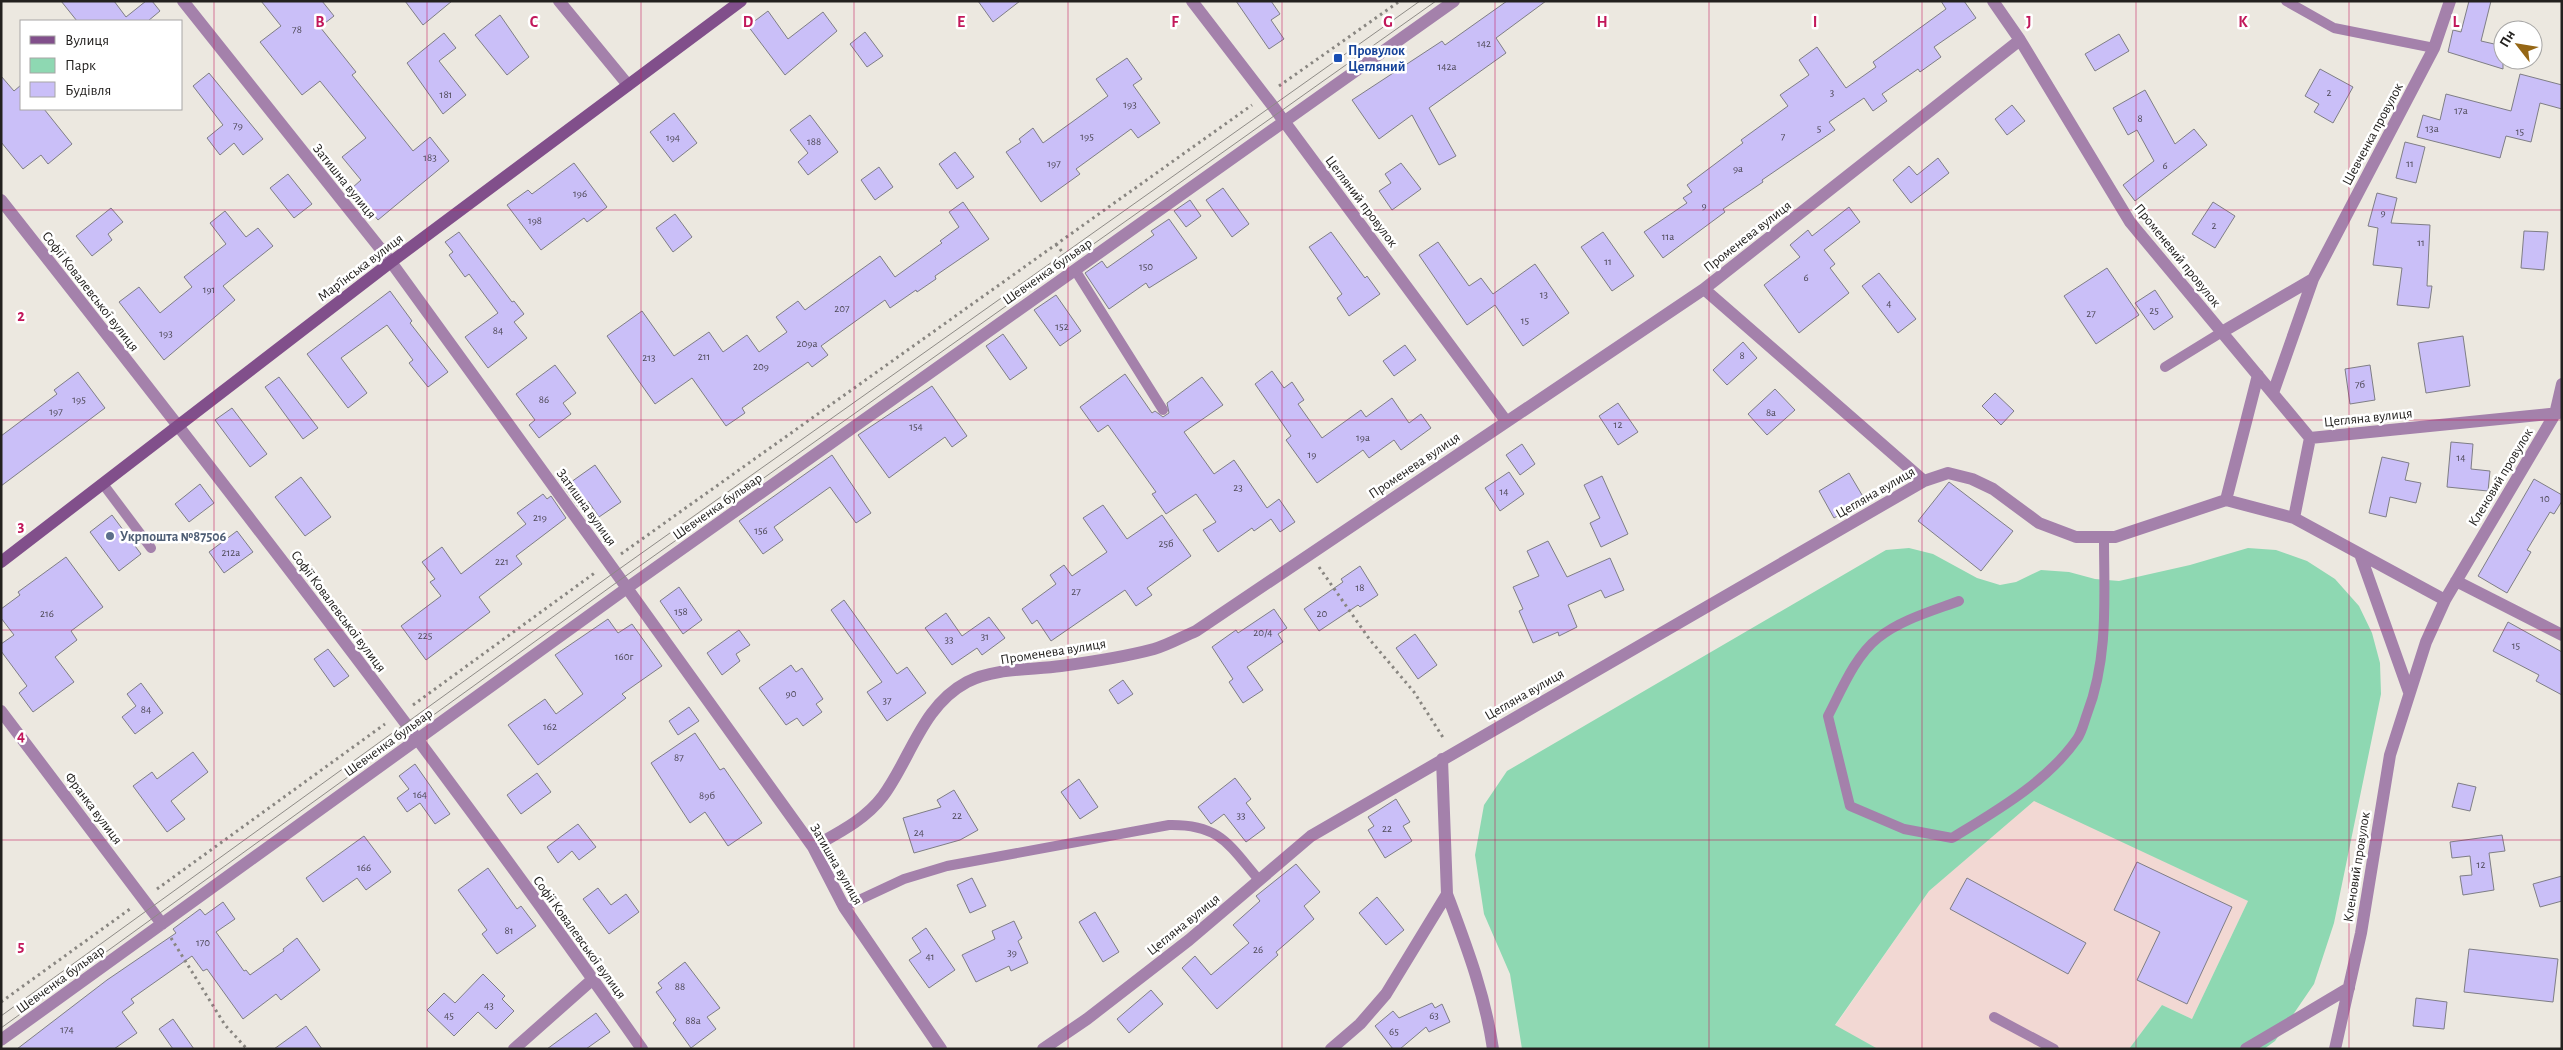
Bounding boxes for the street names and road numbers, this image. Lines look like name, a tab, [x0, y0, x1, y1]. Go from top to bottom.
street label: Шевченка провулок	[2340, 81, 2406, 188]
street label: Затишна вулиця	[310, 142, 378, 222]
street label: Цегляний провулок	[1322, 153, 1400, 250]
street label: Променева вулиця	[1701, 198, 1794, 275]
street label: Променевий провулок	[2131, 201, 2223, 310]
street label: Софії Ковалевської вулиця	[39, 229, 141, 354]
street label: Мар'їнська вулиця	[315, 231, 406, 304]
street label: Шевченка бульвар	[1000, 236, 1095, 308]
street label: Цегляна вулиця	[2323, 406, 2413, 430]
street label: Кленовий провулок	[2466, 426, 2536, 529]
street label: Променева вулиця	[1366, 430, 1463, 502]
street label: Цегляна вулиця	[1833, 465, 1918, 521]
street label: Затишна вулиця	[554, 466, 619, 549]
street label: Шевченка бульвар	[670, 471, 765, 543]
street label: Софії Ковалевської вулиця	[288, 548, 388, 675]
street label: Променева вулиця	[999, 637, 1107, 667]
street label: Цегляна вулиця	[1482, 667, 1567, 723]
street label: Шевченка бульвар	[342, 706, 435, 779]
street label: Франка вулиця	[62, 770, 125, 847]
street label: Кленовий провулок	[2341, 810, 2373, 923]
street label: Затишна вулиця	[807, 821, 865, 908]
street label: Софії Ковалевської вулиця	[530, 874, 628, 1002]
street label: Цегляна вулиця	[1145, 891, 1223, 958]
street label: Шевченка бульвар	[14, 943, 107, 1016]

